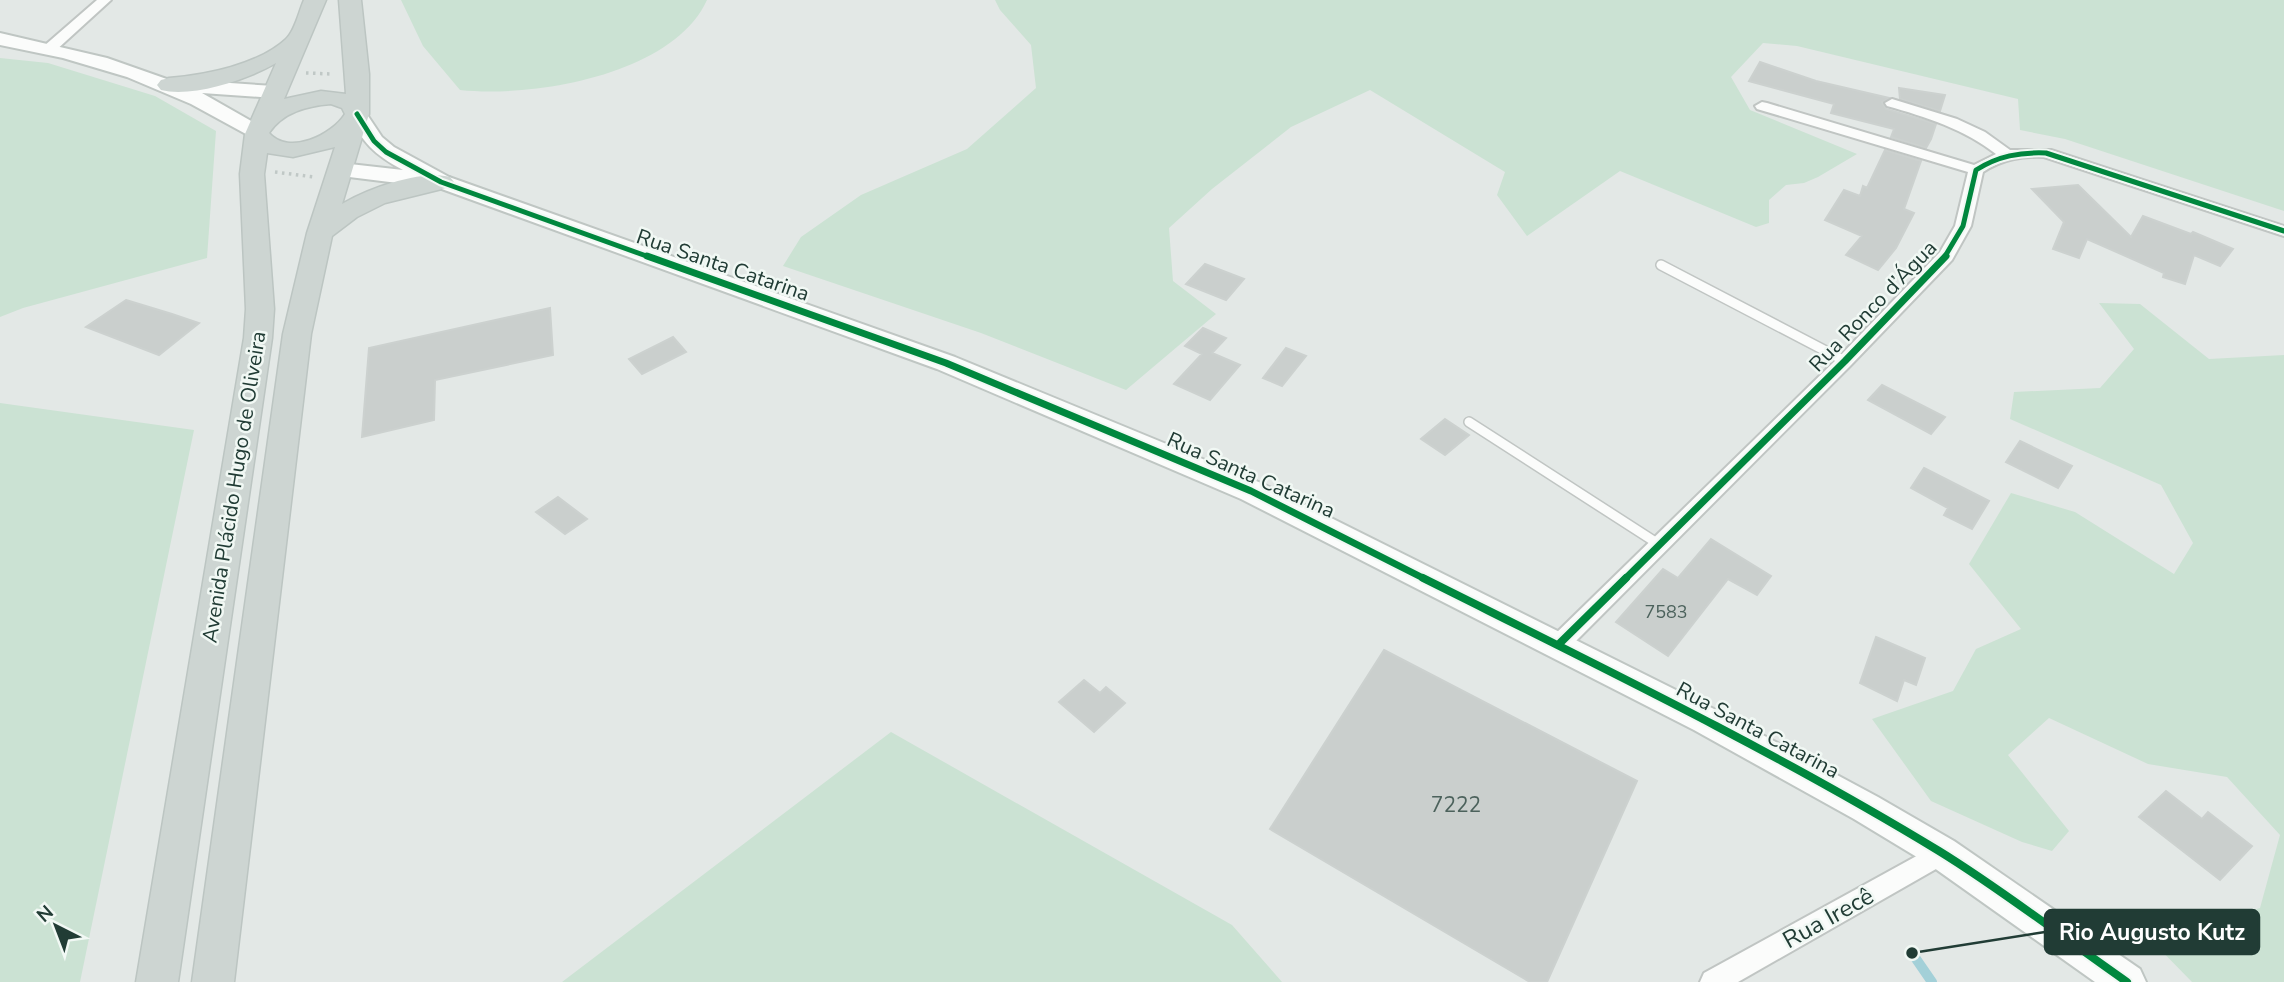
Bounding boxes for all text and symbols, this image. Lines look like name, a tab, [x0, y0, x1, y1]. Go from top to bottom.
street label: Rua Santa Catarina	[633, 222, 813, 308]
street label: Rua Ronco d’Água	[1803, 234, 1943, 378]
street label: Avenida Plácido Hugo de Oliveira	[196, 329, 272, 645]
street label: Rua Santa Catarina	[1163, 425, 1339, 525]
house number: 7583	[1644, 600, 1688, 624]
street label: Rua Santa Catarina	[1671, 675, 1845, 785]
house number: 7222	[1431, 791, 1481, 819]
street label: Rua Irecê	[1777, 880, 1879, 956]
north arrow	[21, 891, 91, 961]
text: N	[31, 900, 59, 929]
callout: Rio Augusto Kutz	[2045, 910, 2259, 954]
text: Rio Augusto Kutz	[2059, 917, 2245, 948]

